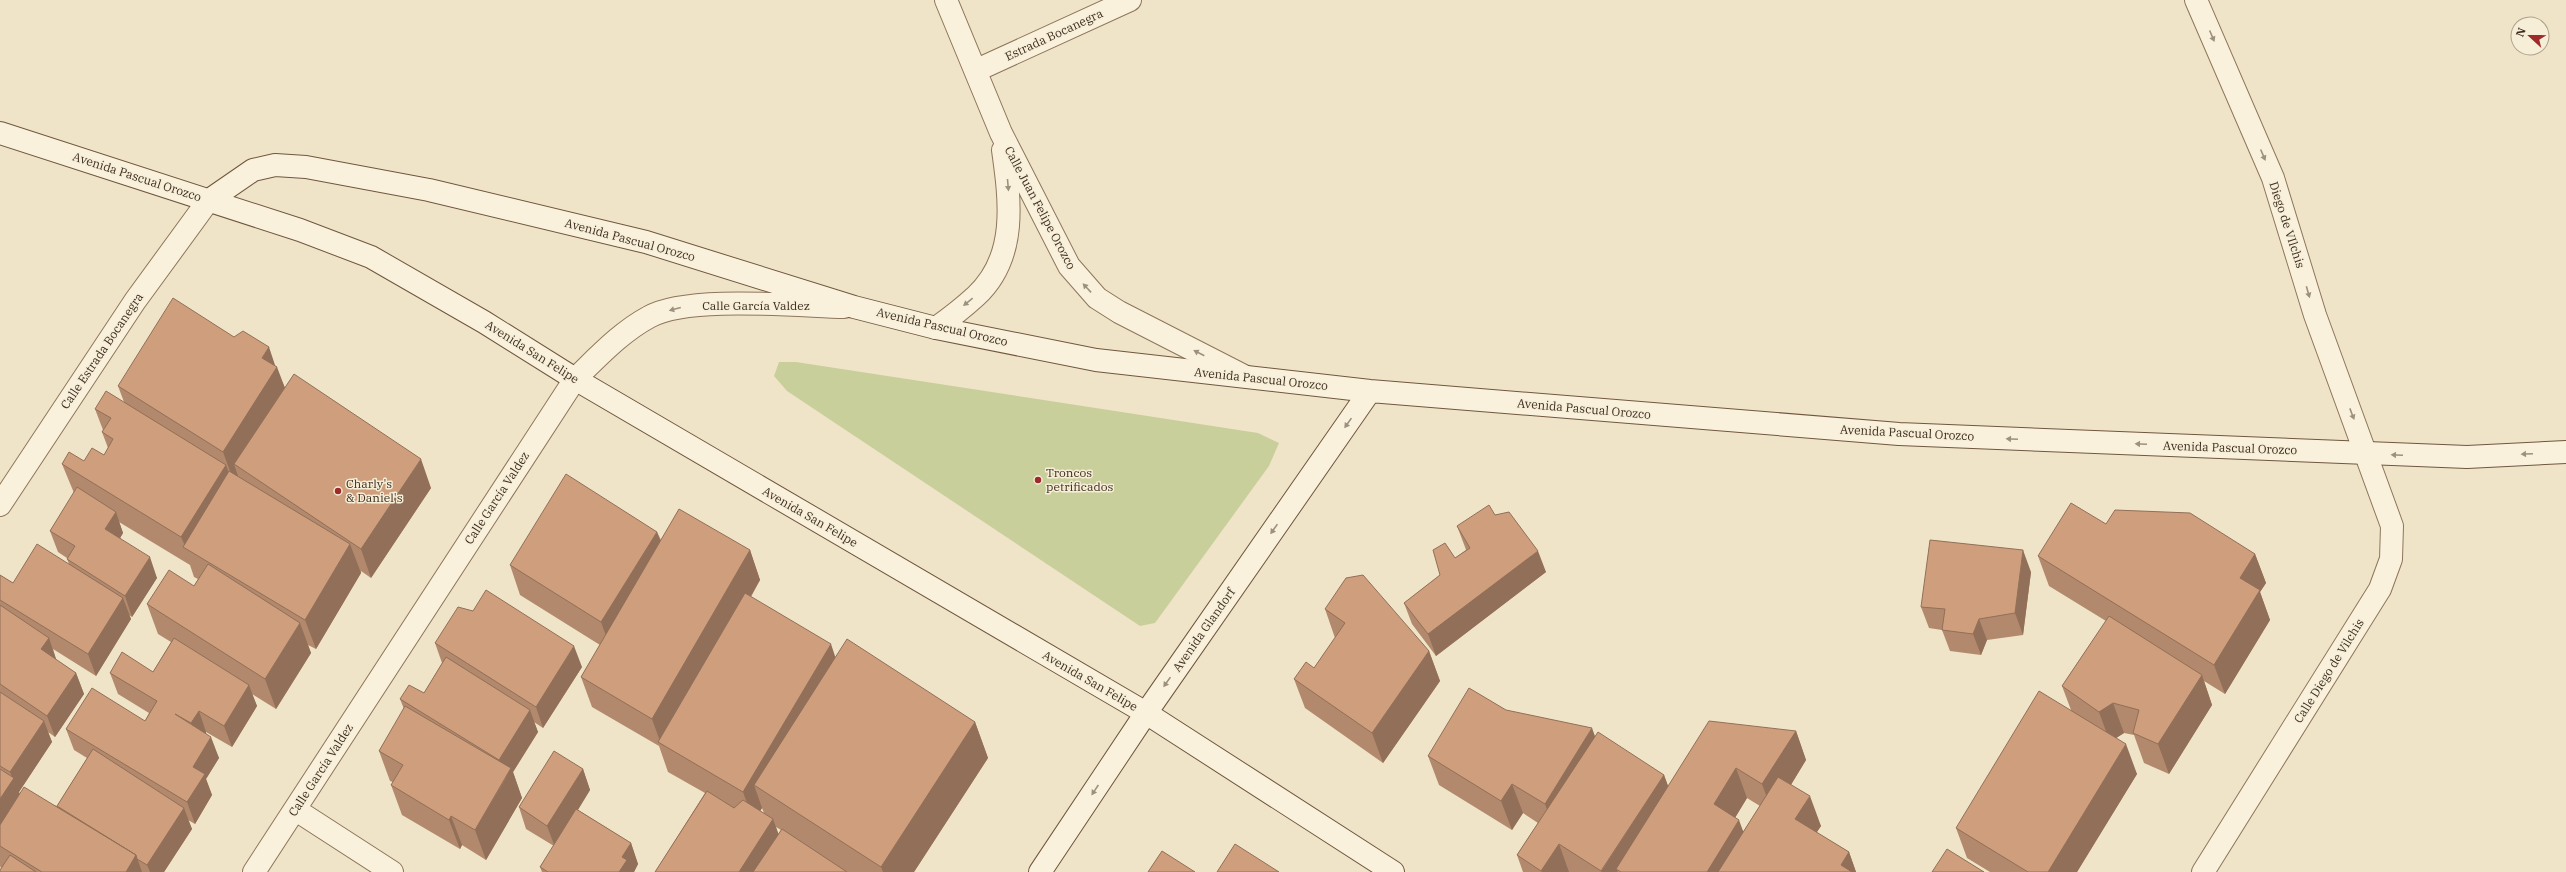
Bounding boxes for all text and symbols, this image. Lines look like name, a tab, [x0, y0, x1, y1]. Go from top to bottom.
street label: Estrada Bocanegra	[1002, 5, 1106, 64]
north arrow	[2510, 16, 2550, 56]
text: N	[2513, 25, 2529, 39]
one-way arrow	[2209, 30, 2215, 42]
street label: Calle Juan Felipe Orozco	[1002, 144, 1079, 272]
street label: Avenida Pascual Orozco	[71, 149, 204, 204]
one-way arrow	[2260, 150, 2266, 161]
one-way arrow	[1004, 179, 1011, 191]
street label: Diego de VIlchis	[2266, 180, 2309, 270]
street label: Avenida Pascual Orozco	[563, 215, 697, 264]
one-way arrow	[1083, 283, 1092, 293]
one-way arrow	[2305, 286, 2311, 298]
street label: Calle Estrada Bocanegra	[57, 289, 146, 412]
street label: Calle García Valdez	[702, 298, 810, 313]
one-way arrow	[963, 298, 974, 307]
street label: Avenida Pascual Orozco	[875, 304, 1009, 349]
one-way arrow	[669, 306, 681, 312]
street label: Avenida San Felipe	[483, 317, 582, 386]
one-way arrow	[1193, 350, 1205, 356]
street label: Avenida Pascual Orozco	[1193, 364, 1329, 393]
street label: Avenida Pascual Orozco	[1516, 395, 1652, 422]
one-way arrow	[2349, 409, 2355, 421]
one-way arrow	[1344, 417, 1352, 428]
street label: Avenida Pascual Orozco	[1840, 421, 1975, 444]
one-way arrow	[2005, 435, 2018, 442]
street label: Avenida Pascual Orozco	[2163, 438, 2298, 457]
one-way arrow	[2134, 441, 2147, 447]
street label: Calle García Valdez	[461, 448, 532, 547]
one-way arrow	[2521, 450, 2533, 457]
one-way arrow	[2391, 451, 2403, 458]
place label: Troncos petrificados	[1046, 465, 1114, 494]
marker: Troncos petrificados	[1033, 475, 1043, 485]
place label: Charly's & Daniel's	[346, 476, 403, 505]
street label: Avenida San Felipe	[760, 483, 861, 550]
marker: Charly's & Daniel's	[333, 486, 343, 496]
one-way arrow	[1270, 524, 1278, 535]
street label: Avenida Glandorf	[1169, 584, 1239, 675]
street label: Calle Diego de Vilchis	[2290, 616, 2367, 726]
street label: Avenida San Felipe	[1040, 647, 1141, 714]
one-way arrow	[1163, 677, 1171, 687]
street label: Calle García Valdez	[285, 720, 356, 819]
one-way arrow	[1091, 785, 1099, 795]

